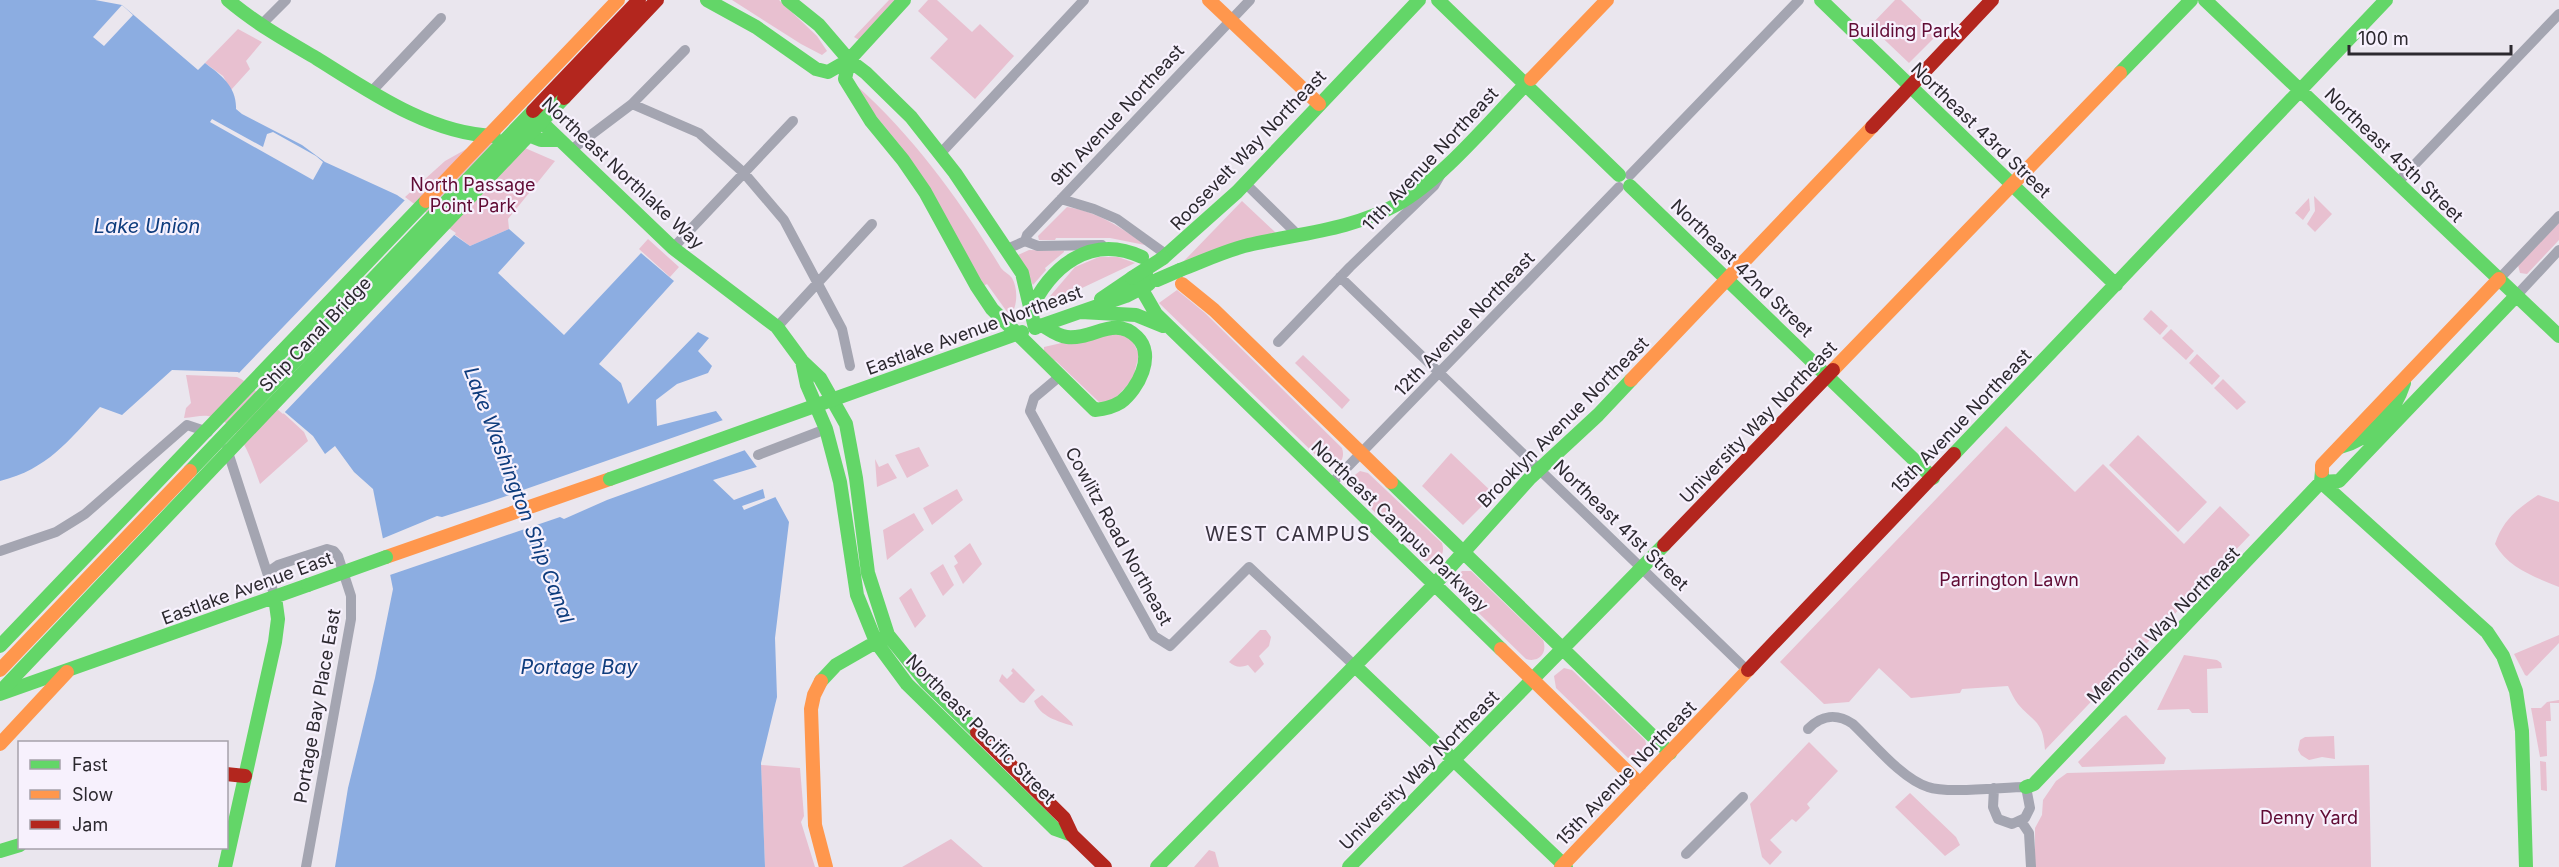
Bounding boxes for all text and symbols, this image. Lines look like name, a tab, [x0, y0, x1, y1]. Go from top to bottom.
scale bar	[2349, 18, 2511, 56]
park label: Building Park	[1848, 20, 1960, 41]
text: 100 m	[2358, 28, 2409, 49]
street label: 9th Avenue Northeast	[1046, 40, 1188, 190]
street label: Northeast 43rd Street	[1907, 58, 2055, 202]
street label: Roosevelt Way Northeast	[1166, 66, 1330, 234]
street label: 11th Avenue Northeast	[1358, 83, 1502, 235]
street label: Northeast 45th Street	[2320, 83, 2468, 227]
street label: Northeast Northlake Way	[538, 93, 708, 253]
park label: North Passage Point Park	[410, 174, 536, 216]
street label: Northeast 42nd Street	[1667, 195, 1817, 341]
water label: Lake Union	[94, 214, 200, 238]
street label: 12th Avenue Northeast	[1390, 247, 1538, 400]
street label: Ship Canal Bridge	[255, 272, 375, 396]
street label: Eastlake Avenue Northeast	[863, 281, 1085, 379]
street label: Brooklyn Avenue Northeast	[1473, 332, 1653, 512]
street label: University Way Northeast	[1675, 337, 1841, 507]
street label: 15th Avenue Northeast	[1887, 344, 2035, 497]
water label: Lake Washington Ship Canal	[459, 363, 579, 627]
street label: Northeast Campus Parkway	[1307, 436, 1493, 616]
street label: Cowlitz Road Northeast	[1061, 443, 1177, 629]
street label: Northeast 41st Street	[1549, 455, 1693, 595]
district label: WEST CAMPUS	[1205, 522, 1371, 546]
street label: Memorial Way Northeast	[2082, 542, 2244, 708]
street label: Eastlake Avenue East	[159, 547, 335, 629]
park label: Parrington Lawn	[1939, 569, 2079, 590]
street label: Portage Bay Place East	[290, 607, 344, 805]
street label: Northeast Pacific Street	[902, 650, 1060, 808]
water label: Portage Bay	[521, 655, 638, 679]
street label: University Way Northeast	[1335, 686, 1503, 854]
street label: 15th Avenue Northeast	[1552, 696, 1700, 849]
legend	[18, 741, 228, 849]
text: Fast	[72, 754, 108, 775]
text: Slow	[72, 784, 113, 805]
park label: Denny Yard	[2260, 807, 2358, 828]
text: Jam	[72, 814, 108, 835]

